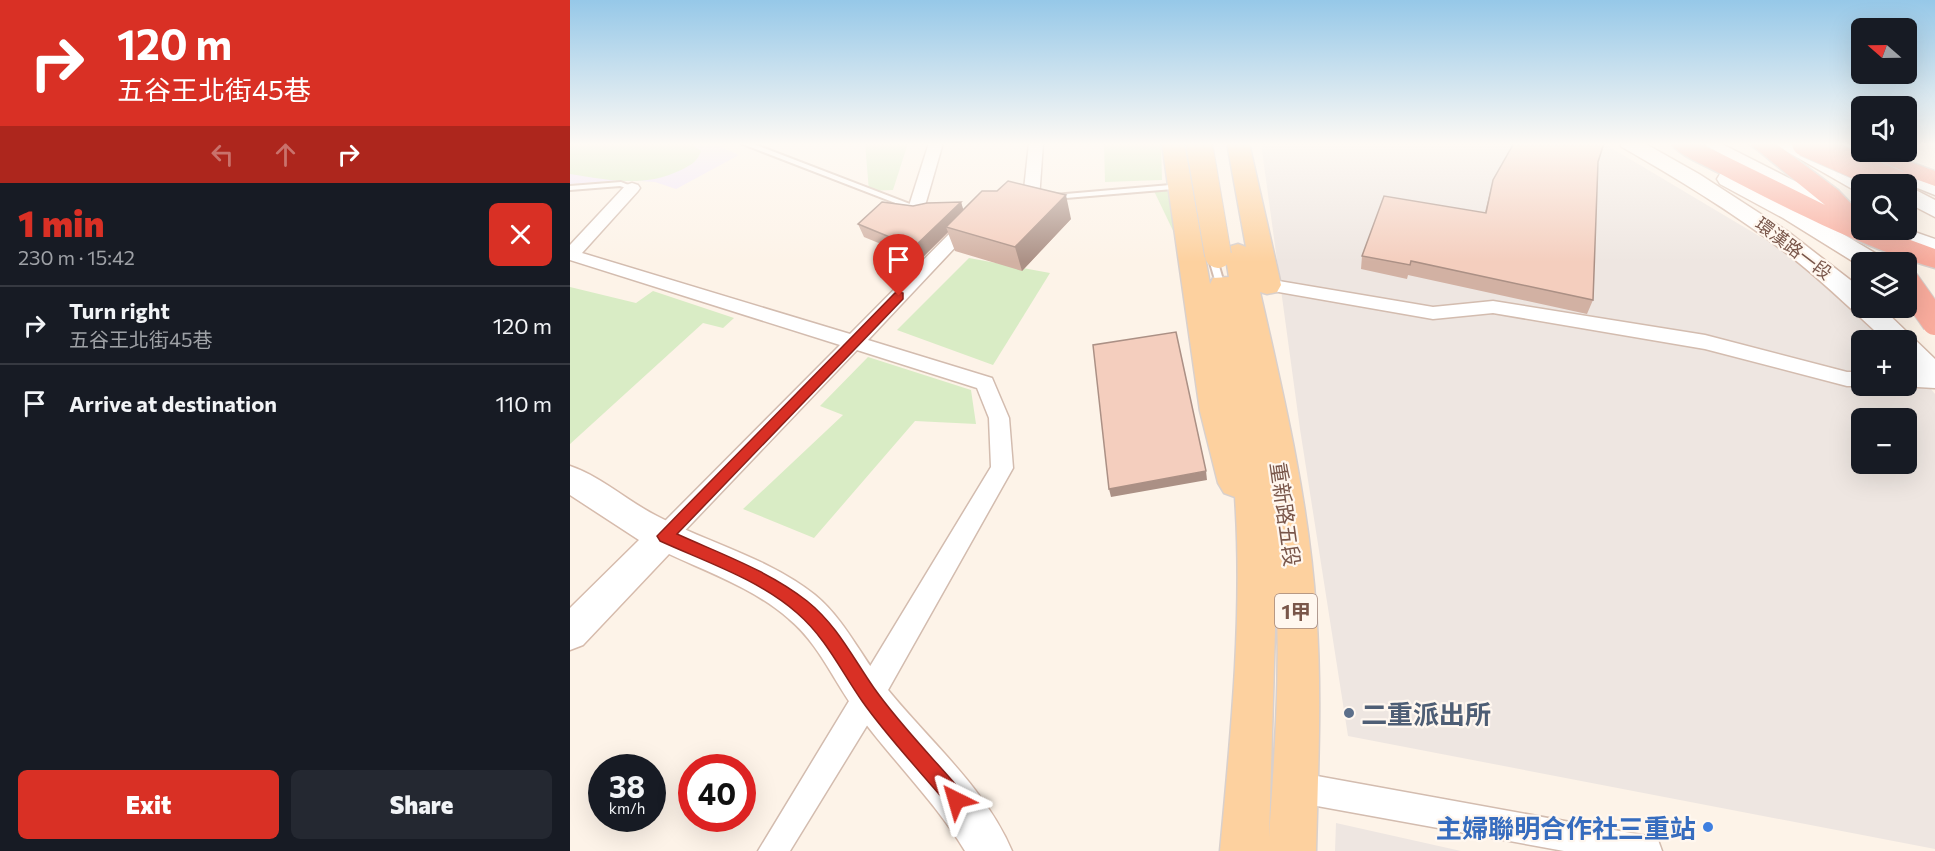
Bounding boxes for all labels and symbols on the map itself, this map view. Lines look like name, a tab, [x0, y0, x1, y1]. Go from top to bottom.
north arrow	[1851, 18, 1917, 84]
street label: 環漢路一段	[1751, 212, 1837, 284]
pin	[873, 234, 924, 296]
street label: 重新路五段	[1266, 460, 1306, 568]
road number: 1甲	[1275, 594, 1317, 628]
place label: 二重派出所	[1361, 698, 1491, 729]
marker: 二重派出所	[1342, 706, 1356, 720]
speed limit sign: 40	[678, 754, 756, 832]
position arrow	[924, 768, 988, 832]
place label: 主婦聯明合作社三重站	[1436, 812, 1696, 843]
marker: 主婦聯明合作社三重站	[1701, 820, 1715, 834]

